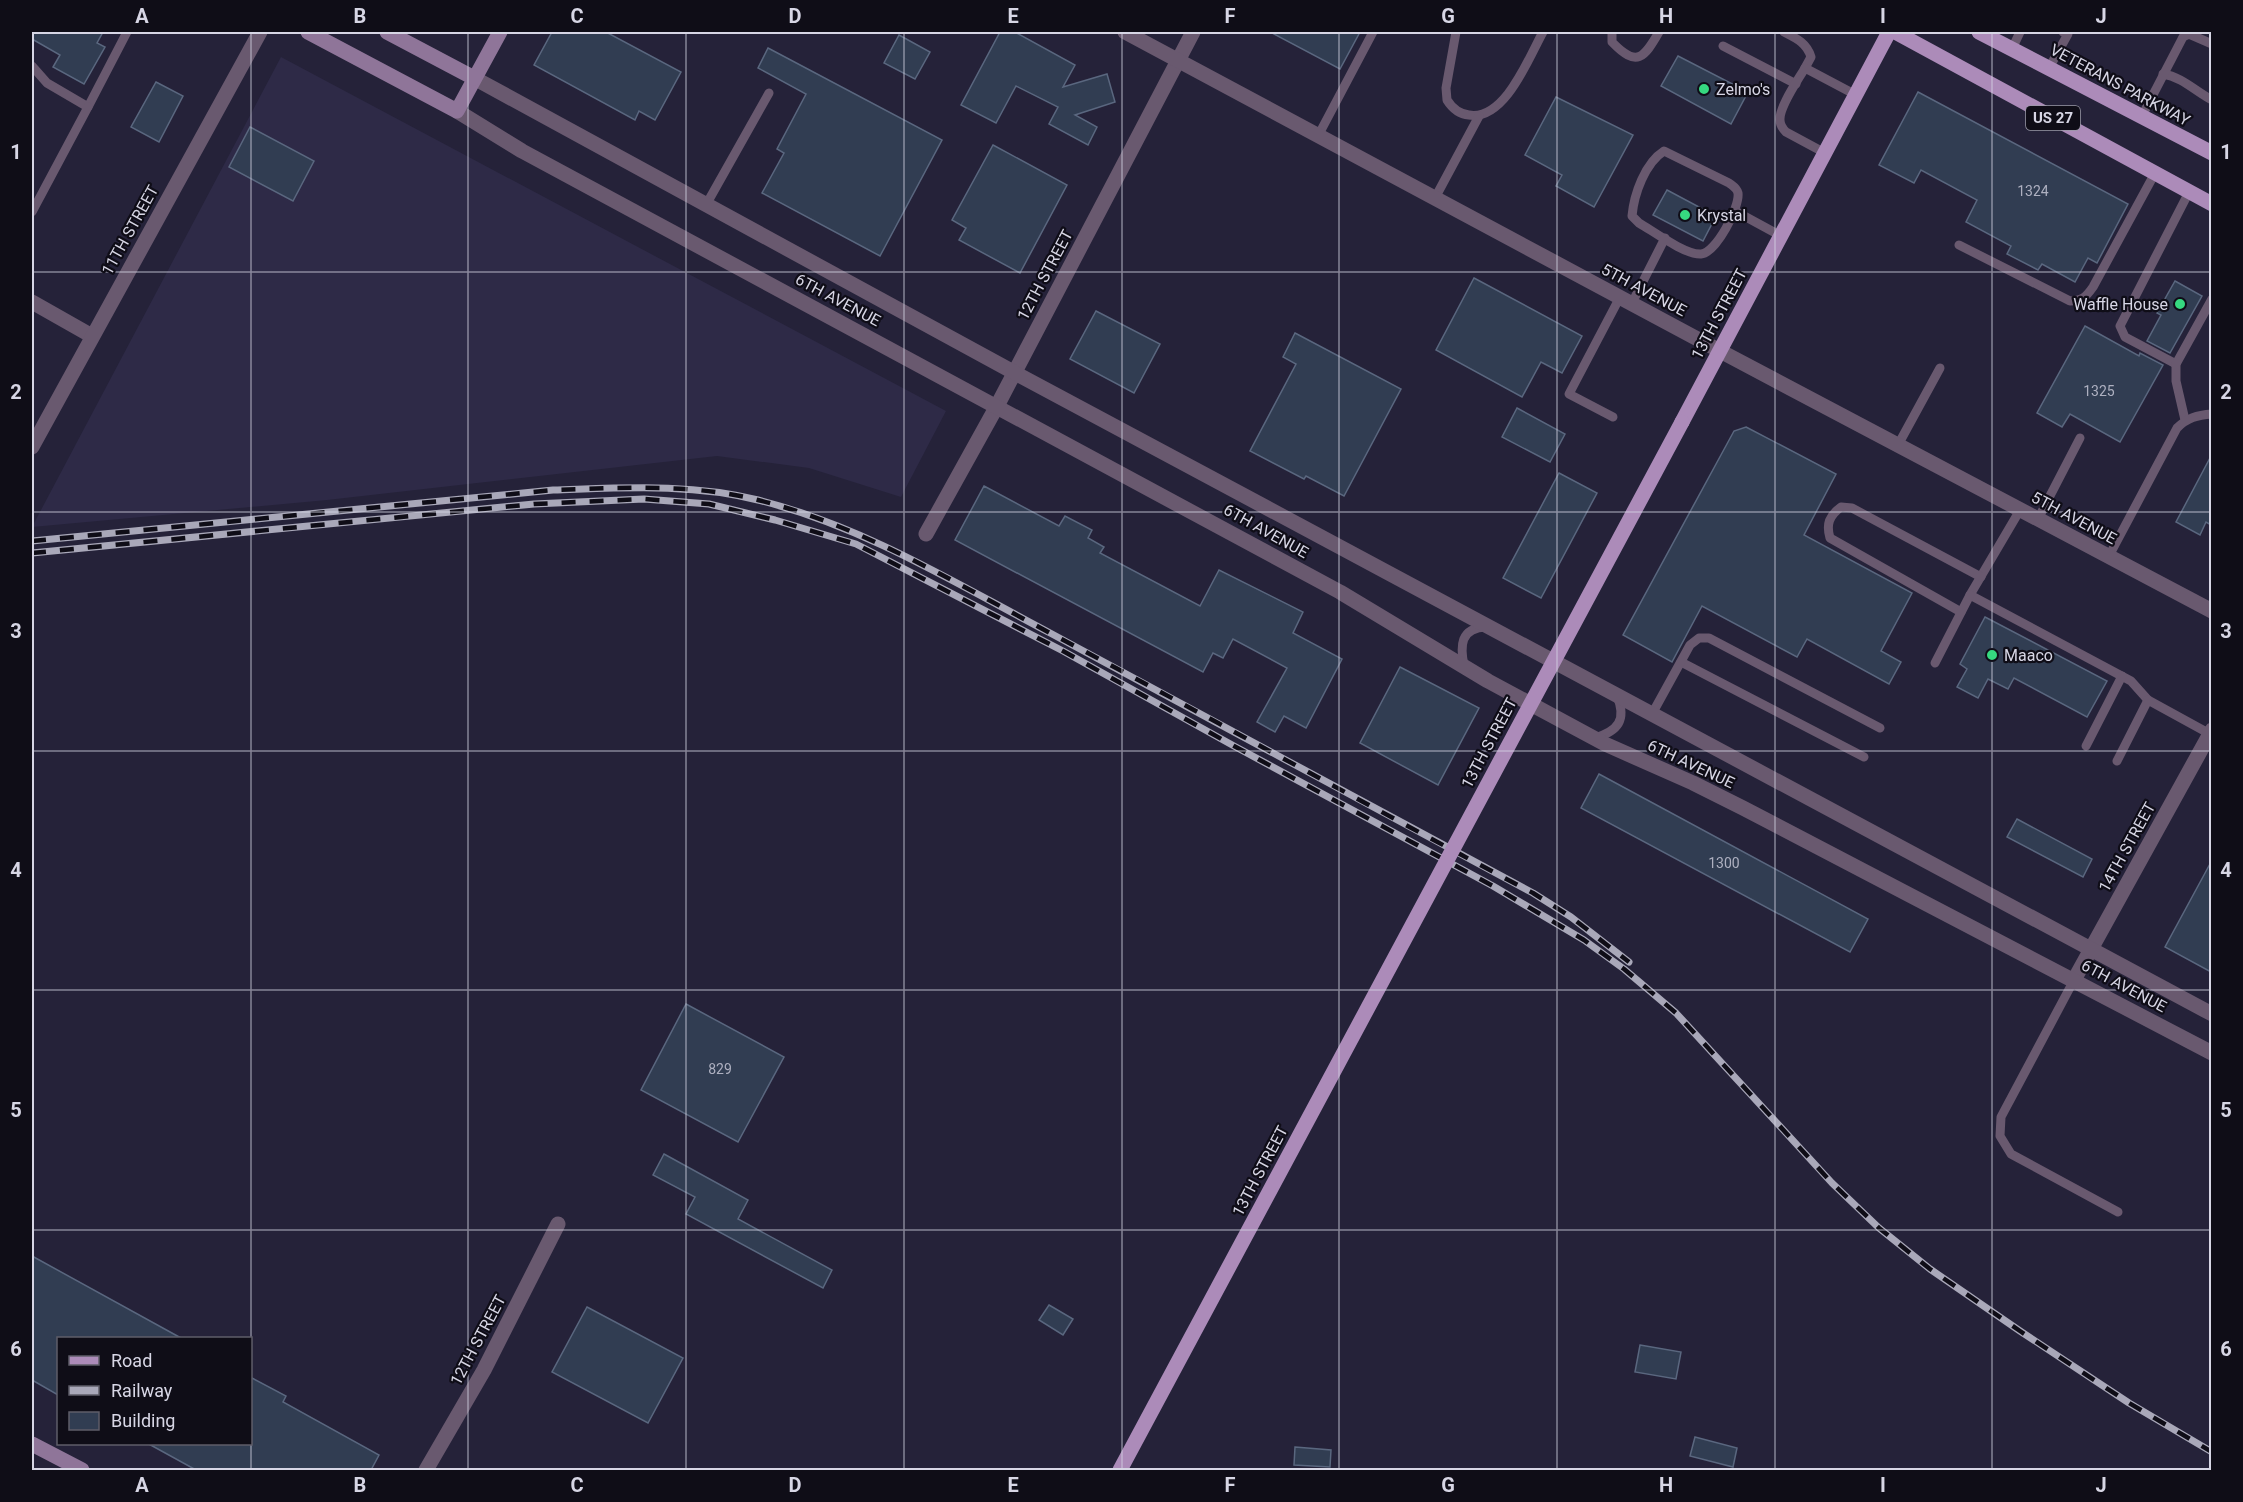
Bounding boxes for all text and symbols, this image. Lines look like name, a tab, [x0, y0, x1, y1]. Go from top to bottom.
text: A	[135, 4, 149, 28]
text: B	[354, 4, 366, 28]
text: C	[570, 4, 584, 28]
text: D	[789, 4, 802, 28]
text: E	[1007, 4, 1019, 28]
text: F	[1225, 4, 1236, 28]
text: G	[1441, 4, 1455, 28]
text: H	[1659, 4, 1673, 28]
text: I	[1880, 4, 1886, 28]
text: J	[2095, 4, 2107, 28]
street label: VETERANS PARKWAY	[2047, 40, 2194, 130]
place label: Zelmo's	[1716, 80, 1770, 99]
marker: Zelmo's	[1697, 82, 1711, 96]
road number: US 27	[2026, 106, 2080, 130]
text: 1	[10, 140, 22, 164]
text: 1	[2220, 140, 2232, 164]
street label: 11TH STREET	[98, 181, 163, 278]
house number: 1324	[2017, 183, 2049, 199]
place label: Krystal	[1697, 206, 1746, 225]
marker: Krystal	[1678, 208, 1692, 222]
street label: 12TH STREET	[1013, 226, 1077, 323]
street label: 5TH AVENUE	[1598, 260, 1690, 320]
street label: 13TH STREET	[1687, 265, 1751, 362]
street label: 6TH AVENUE	[792, 270, 884, 330]
place label: Waffle House	[2073, 295, 2168, 314]
marker: Waffle House	[2173, 297, 2187, 311]
text: 2	[10, 380, 22, 404]
text: 2	[2220, 380, 2232, 404]
house number: 1325	[2083, 383, 2115, 399]
street label: 5TH AVENUE	[2028, 488, 2120, 548]
street label: 6TH AVENUE	[1220, 500, 1312, 562]
text: 3	[10, 619, 22, 643]
text: 3	[2220, 619, 2232, 643]
place label: Maaco	[2004, 646, 2053, 665]
marker: Maaco	[1985, 648, 1999, 662]
street label: 13TH STREET	[1457, 694, 1521, 791]
street label: 6TH AVENUE	[1644, 736, 1738, 792]
street label: 14TH STREET	[2095, 798, 2160, 895]
house number: 1300	[1708, 855, 1740, 871]
text: 4	[10, 858, 22, 882]
text: 4	[2220, 858, 2232, 882]
street label: 6TH AVENUE	[2078, 956, 2170, 1016]
house number: 829	[708, 1061, 732, 1077]
text: 5	[10, 1098, 22, 1122]
text: 5	[2220, 1098, 2232, 1122]
street label: 13TH STREET	[1228, 1122, 1292, 1219]
street label: 12TH STREET	[446, 1291, 510, 1388]
text: 6	[10, 1337, 22, 1361]
legend	[57, 1337, 252, 1445]
text: 6	[2220, 1337, 2232, 1361]
text: Road	[111, 1350, 152, 1371]
text: Railway	[111, 1380, 173, 1401]
text: Building	[111, 1410, 175, 1431]
text: A	[135, 1473, 149, 1497]
text: B	[354, 1473, 366, 1497]
text: C	[570, 1473, 584, 1497]
text: D	[789, 1473, 802, 1497]
text: E	[1007, 1473, 1019, 1497]
text: F	[1225, 1473, 1236, 1497]
text: G	[1441, 1473, 1455, 1497]
text: H	[1659, 1473, 1673, 1497]
text: I	[1880, 1473, 1886, 1497]
text: J	[2095, 1473, 2107, 1497]

